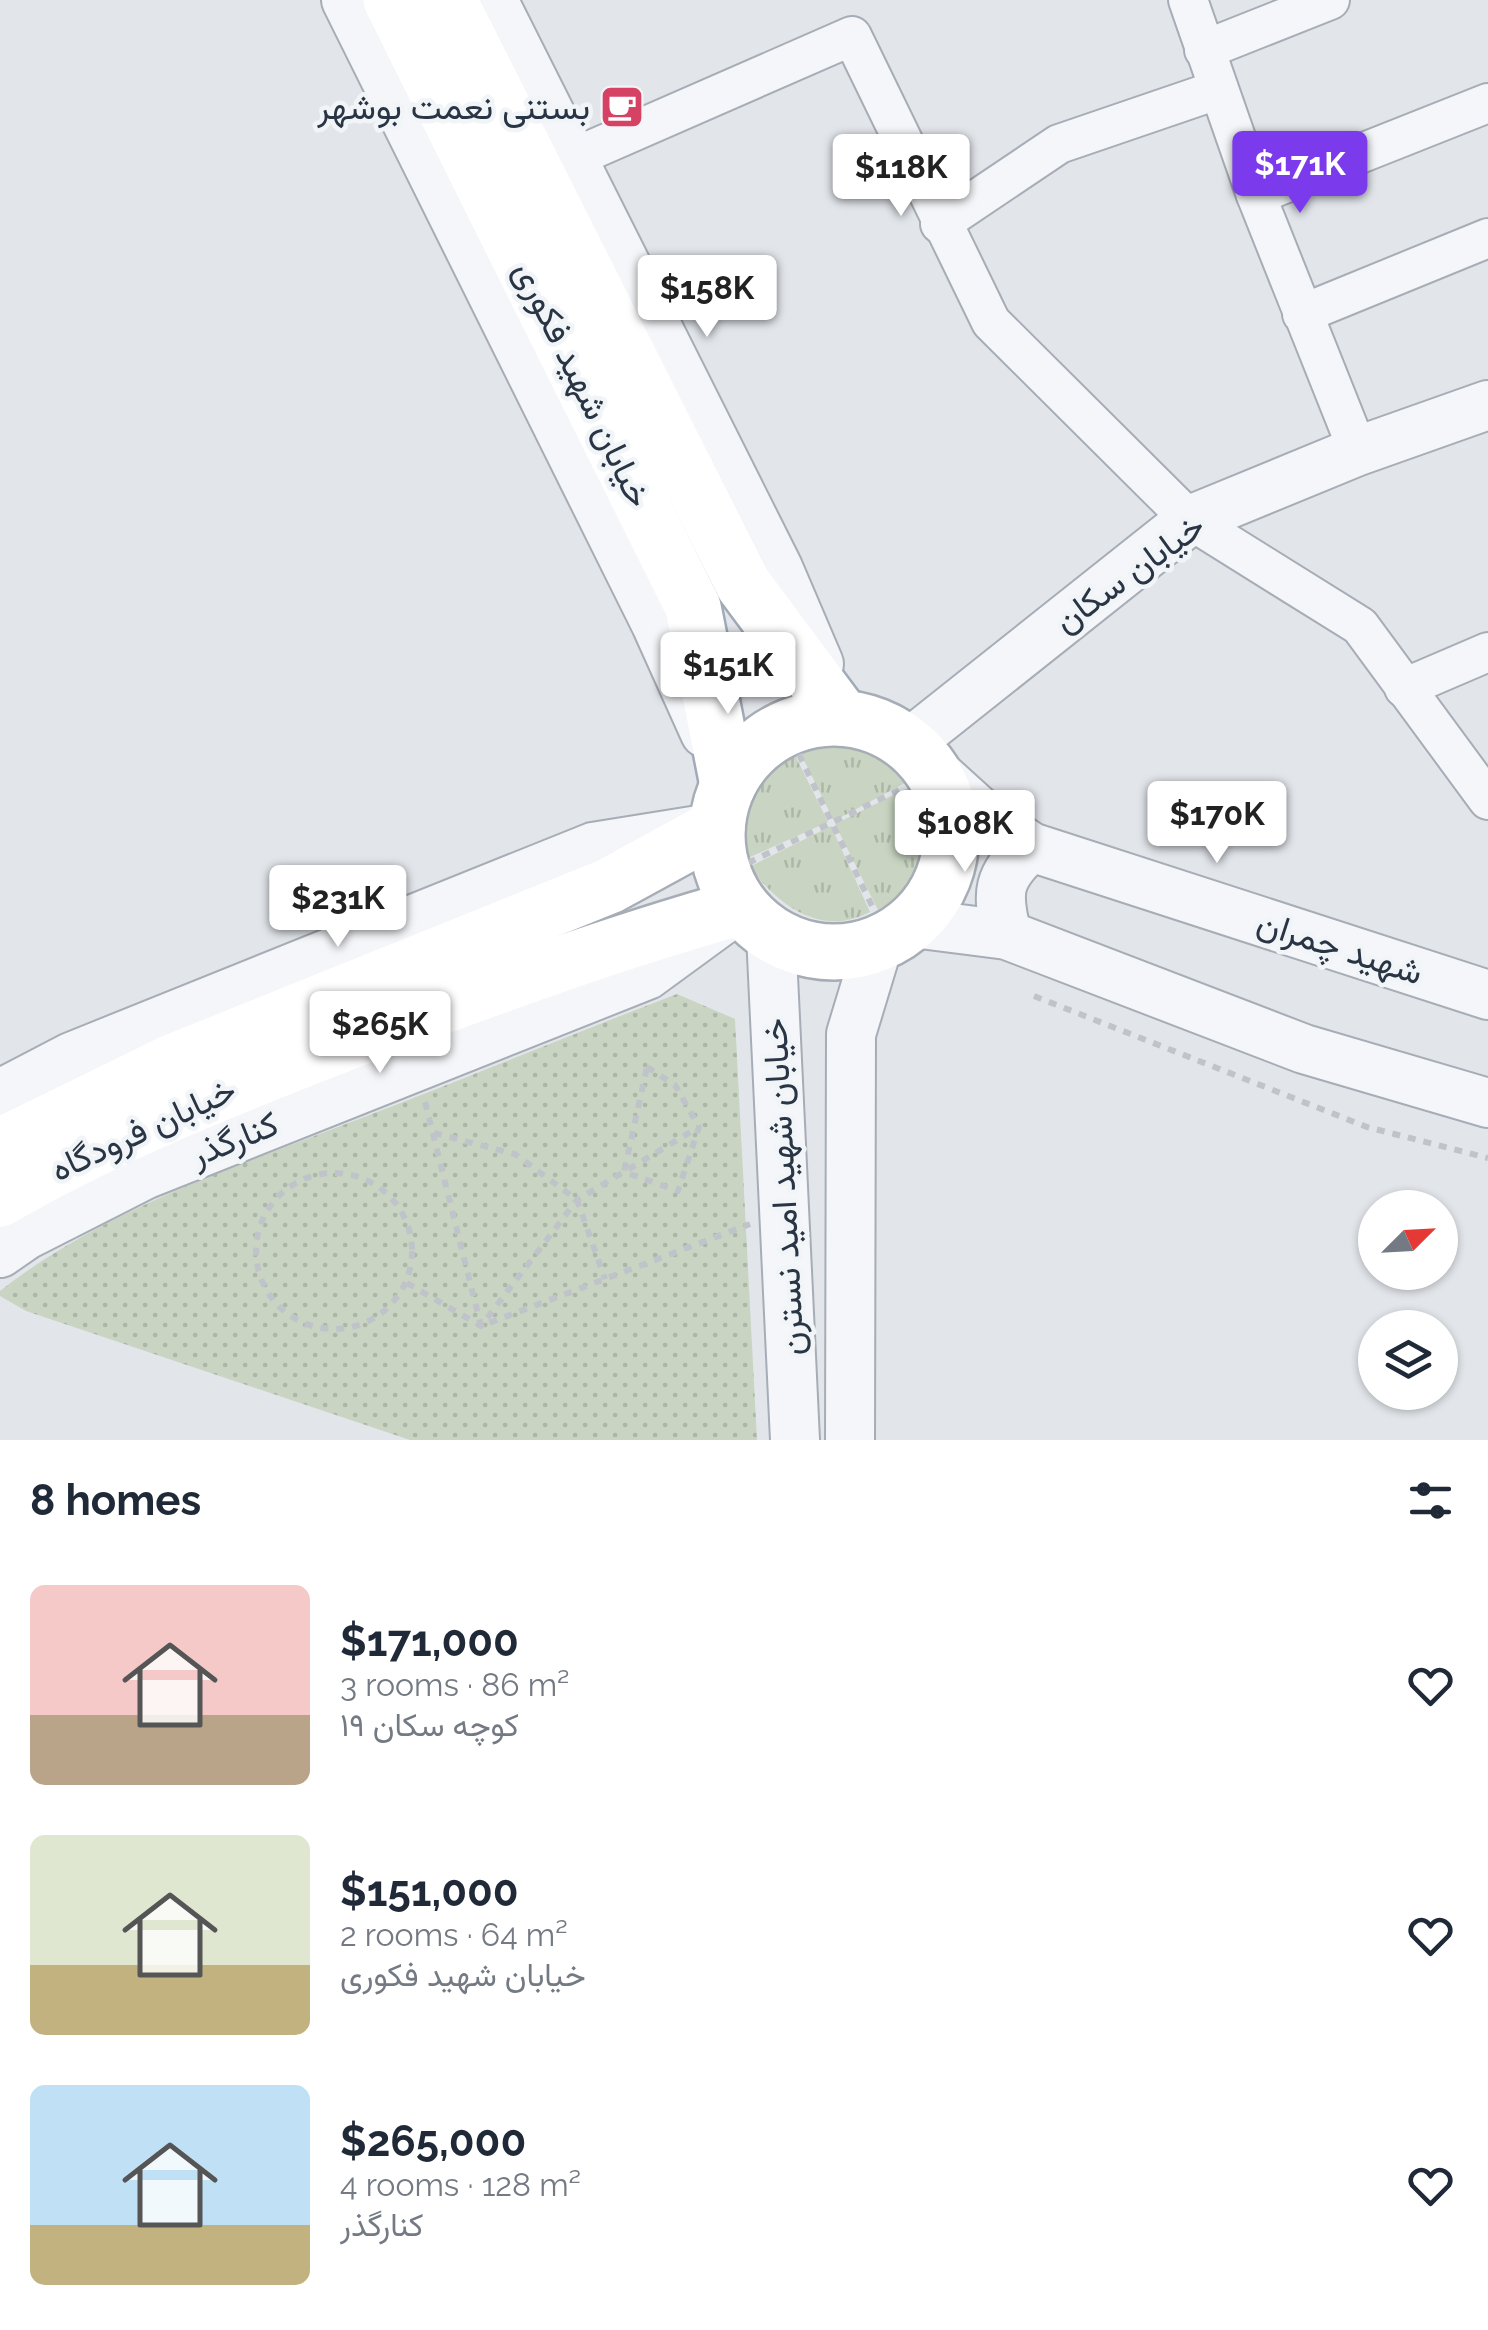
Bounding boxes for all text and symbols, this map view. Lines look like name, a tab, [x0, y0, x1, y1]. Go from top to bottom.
cafe icon: بستنی نعمت بوشهر	[599, 84, 645, 130]
place label: بستنی نعمت بوشهر	[316, 86, 590, 129]
pin: $171K	[1230, 131, 1370, 216]
pin: $118K	[831, 134, 971, 219]
text: $171K	[1254, 145, 1346, 182]
text: $118K	[855, 148, 947, 185]
street label: خیابان شهید فکوری	[504, 254, 661, 514]
pin: $158K	[637, 255, 777, 340]
text: $158K	[660, 269, 754, 306]
street label: خیابان سکان	[1046, 504, 1212, 641]
pin: $151K	[658, 632, 798, 717]
text: $151K	[682, 646, 774, 683]
pin: $170K	[1147, 781, 1287, 866]
pin: $108K	[895, 790, 1035, 875]
text: $170K	[1169, 795, 1265, 832]
text: $108K	[917, 804, 1013, 841]
pin: $231K	[268, 865, 408, 950]
text: $231K	[291, 879, 385, 916]
street label: شهید چمران	[1251, 900, 1428, 996]
pin: $265K	[310, 991, 450, 1076]
text: $265K	[332, 1005, 428, 1042]
street label: خیابان شهید امید نسترن	[753, 1017, 814, 1357]
street label: خیابان فرودگاه	[44, 1068, 243, 1191]
street label: کنارگذر	[183, 1102, 285, 1177]
north arrow	[1358, 1190, 1458, 1290]
map controls	[1358, 1190, 1458, 1410]
button: layers	[1358, 1310, 1458, 1410]
icon: filters	[1403, 1473, 1458, 1528]
text: 8 homes	[30, 1476, 201, 1525]
text: $171,000	[340, 1617, 519, 1666]
icon: home	[110, 1625, 230, 1745]
icon: heart	[1403, 1658, 1458, 1713]
text: 3 rooms · 86 m²	[340, 1666, 570, 1703]
text: کوچه سکان ۱۹	[340, 1706, 519, 1743]
text: $151,000	[340, 1867, 519, 1916]
icon: home	[110, 1875, 230, 1995]
icon: heart	[1403, 1908, 1458, 1963]
text: 2 rooms · 64 m²	[340, 1916, 568, 1953]
text: خیابان شهید فکوری	[340, 1956, 586, 1993]
text: $265,000	[340, 2117, 526, 2166]
icon: home	[110, 2125, 230, 2245]
icon: heart	[1403, 2158, 1458, 2213]
text: 4 rooms · 128 m²	[340, 2166, 581, 2203]
text: کنارگذر	[340, 2206, 424, 2243]

